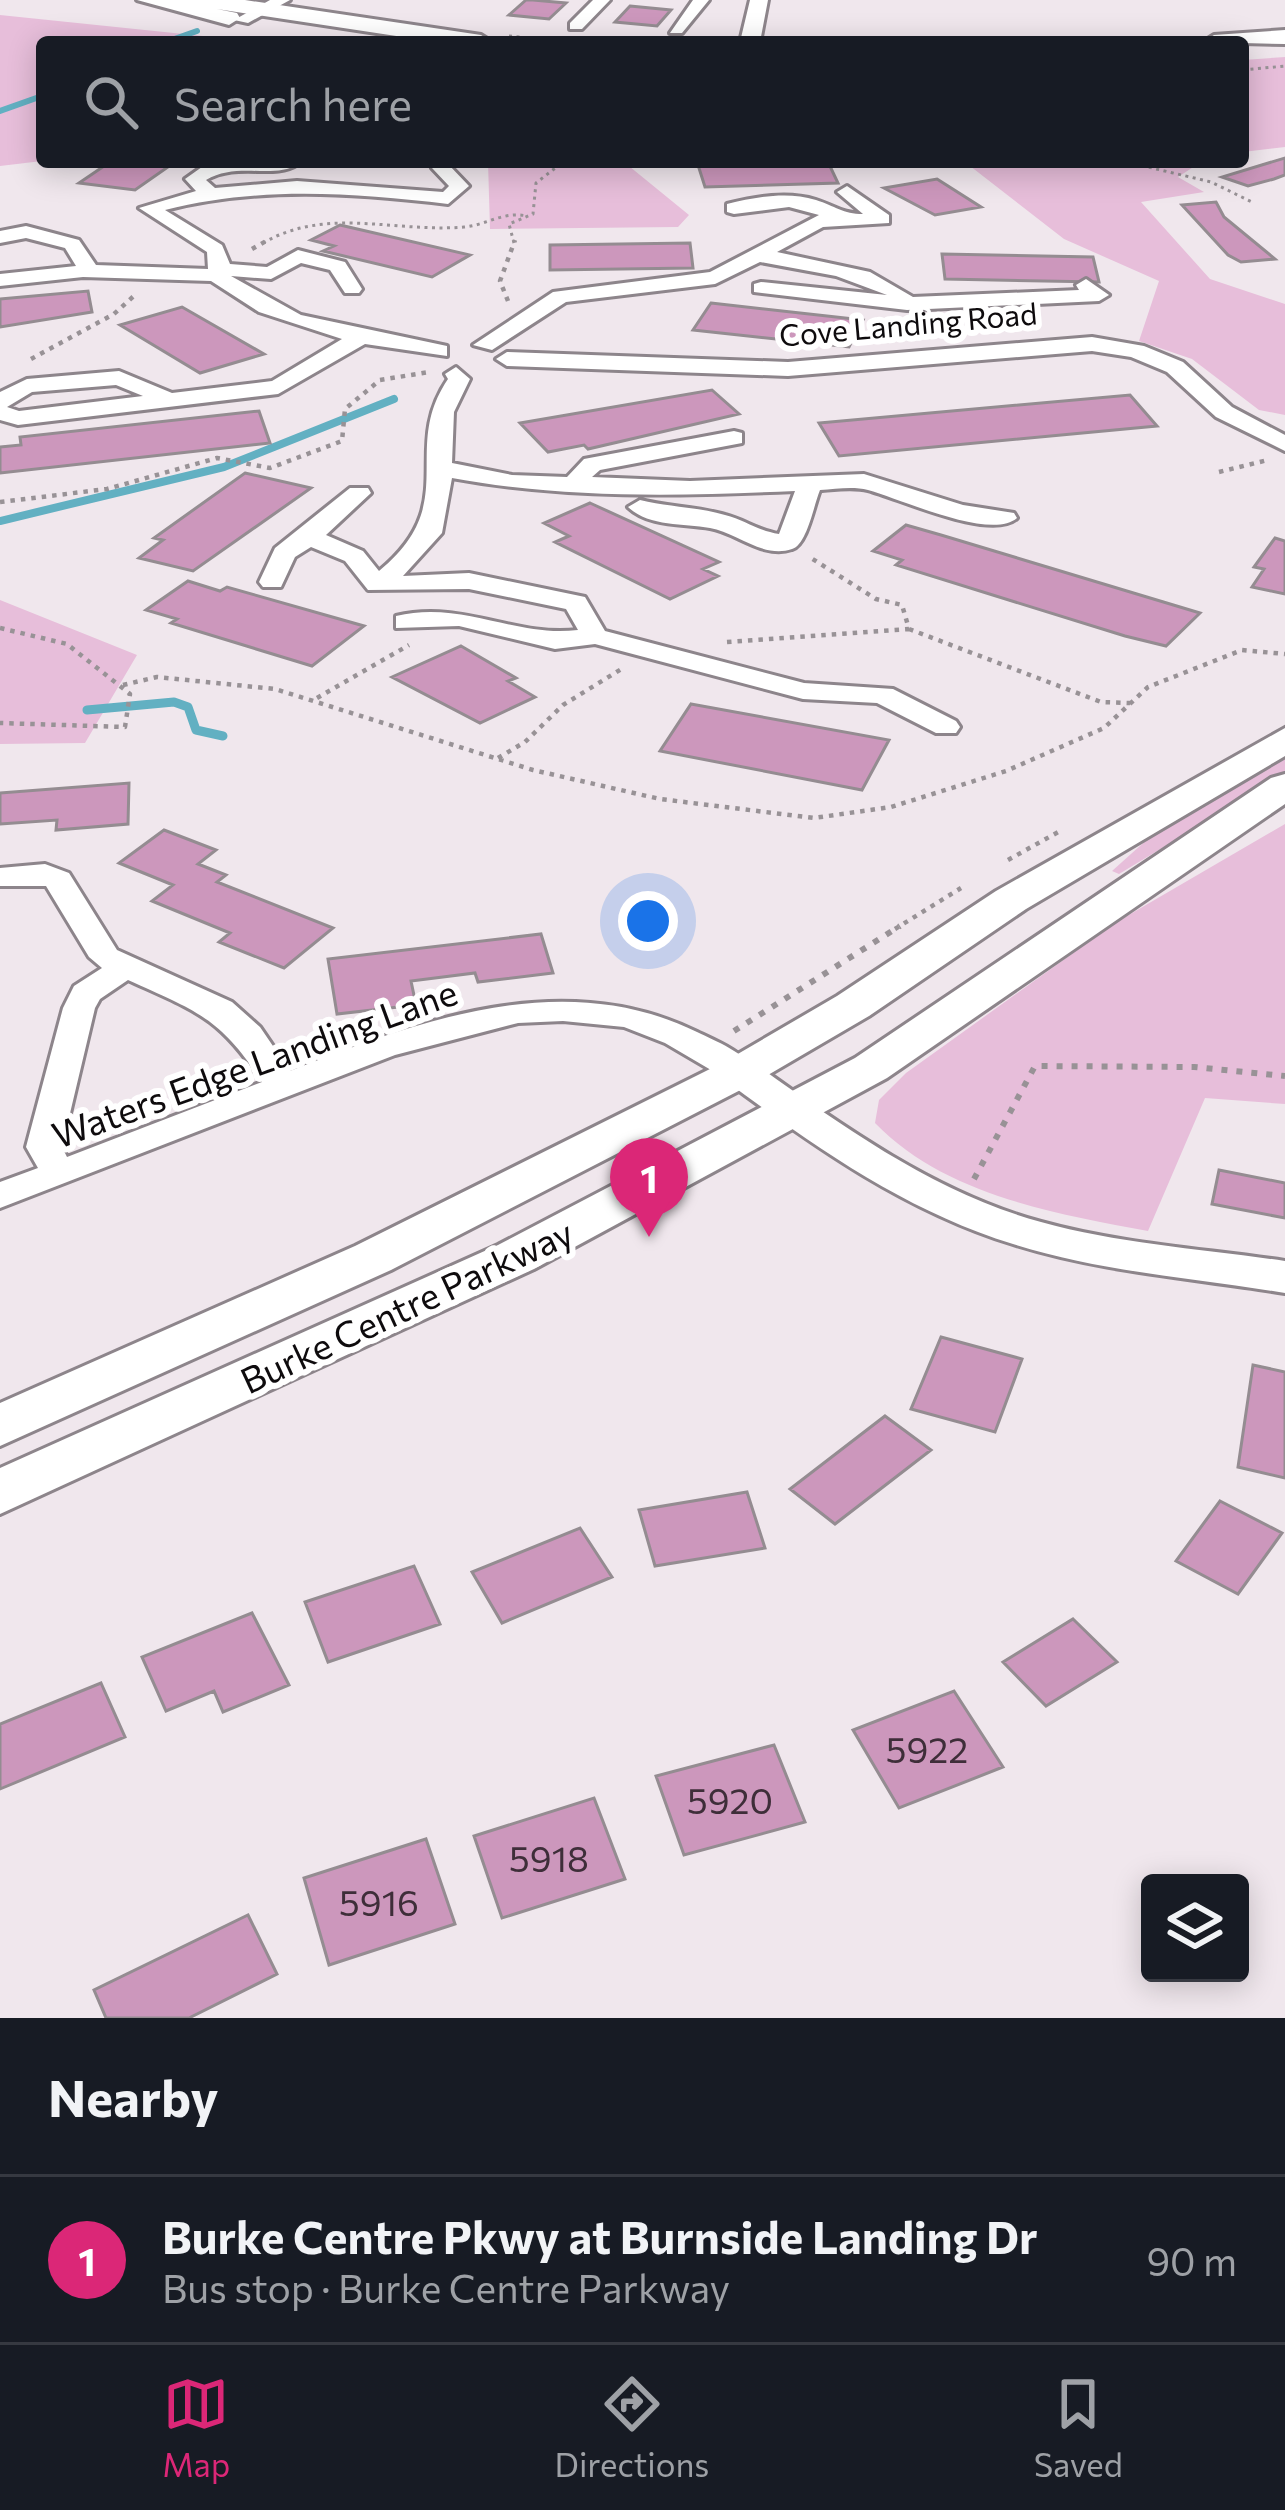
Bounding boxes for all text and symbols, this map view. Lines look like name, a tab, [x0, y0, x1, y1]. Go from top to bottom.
search box	[36, 36, 1249, 168]
icon: search	[78, 69, 144, 135]
text: Search here	[174, 75, 412, 130]
street label: Cove Landing Road	[778, 293, 1038, 353]
your location	[618, 891, 678, 951]
street label: Waters Edge Landing Lane	[46, 968, 462, 1156]
pin: 1	[610, 1138, 688, 1237]
street label: Burke Centre Parkway	[233, 1209, 579, 1401]
house number: 5922	[886, 1726, 968, 1770]
house number: 5920	[687, 1777, 773, 1821]
house number: 5918	[509, 1835, 589, 1879]
map controls	[1141, 1874, 1249, 1982]
button: layers	[1141, 1874, 1249, 1982]
house number: 5916	[339, 1879, 419, 1923]
text: Nearby	[48, 2065, 218, 2128]
text: Burke Centre Pkwy at Burnside Landing Dr	[162, 2208, 1038, 2263]
text: 1	[78, 2236, 96, 2284]
text: 90 m	[1146, 2236, 1237, 2284]
text: Bus stop · Burke Centre Parkway	[162, 2263, 730, 2311]
tab: Map	[162, 2371, 230, 2484]
tab: Directions	[555, 2371, 709, 2484]
tab: Saved	[1034, 2371, 1123, 2484]

